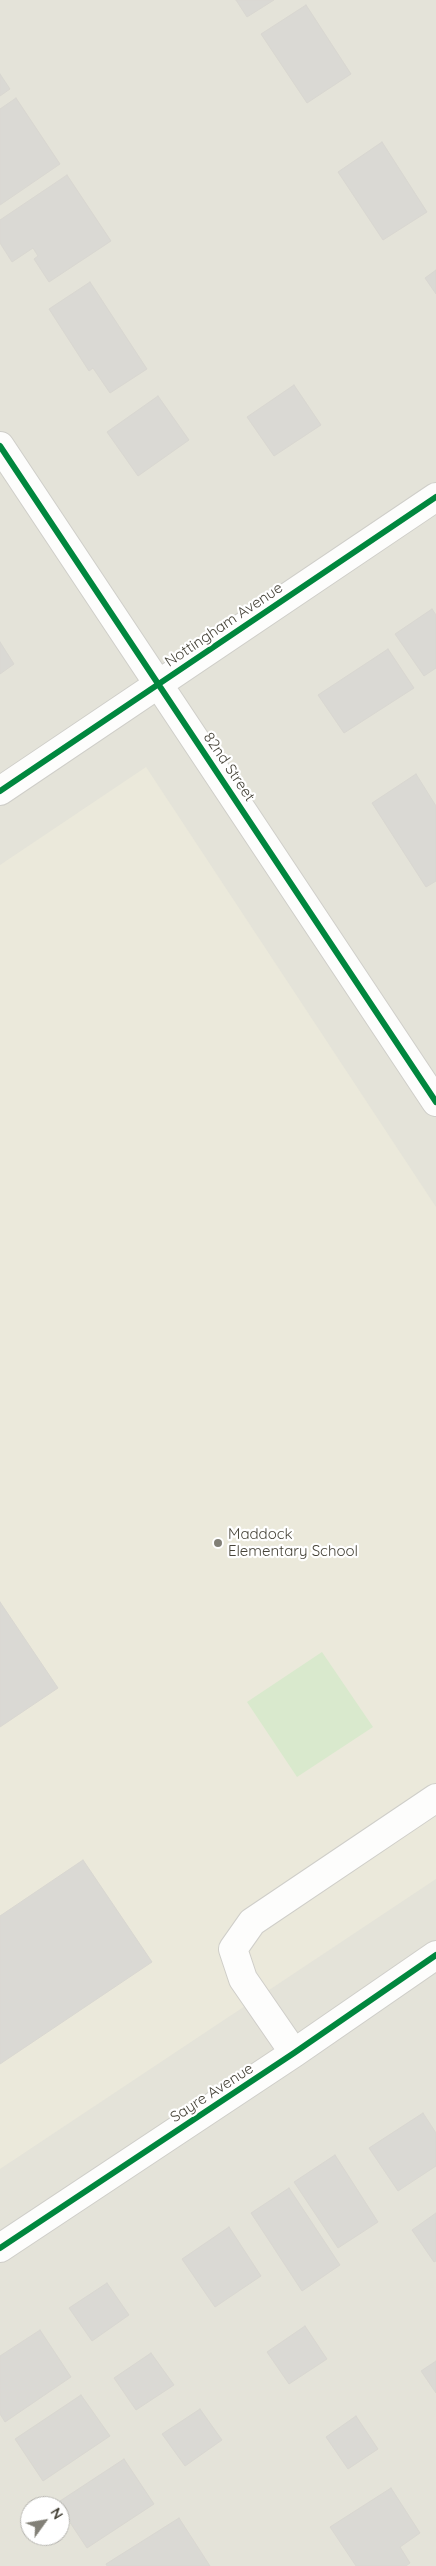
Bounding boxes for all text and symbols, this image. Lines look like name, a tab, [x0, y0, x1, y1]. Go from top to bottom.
street label: Nottingham Avenue	[162, 579, 286, 671]
street label: 82nd Street	[199, 729, 259, 805]
place label: Maddock Elementary School	[228, 1525, 358, 1560]
marker: Maddock Elementary School	[212, 1537, 224, 1549]
street label: Sayre Avenue	[167, 2059, 257, 2127]
north arrow	[20, 2496, 70, 2546]
text: N	[47, 2504, 67, 2523]

